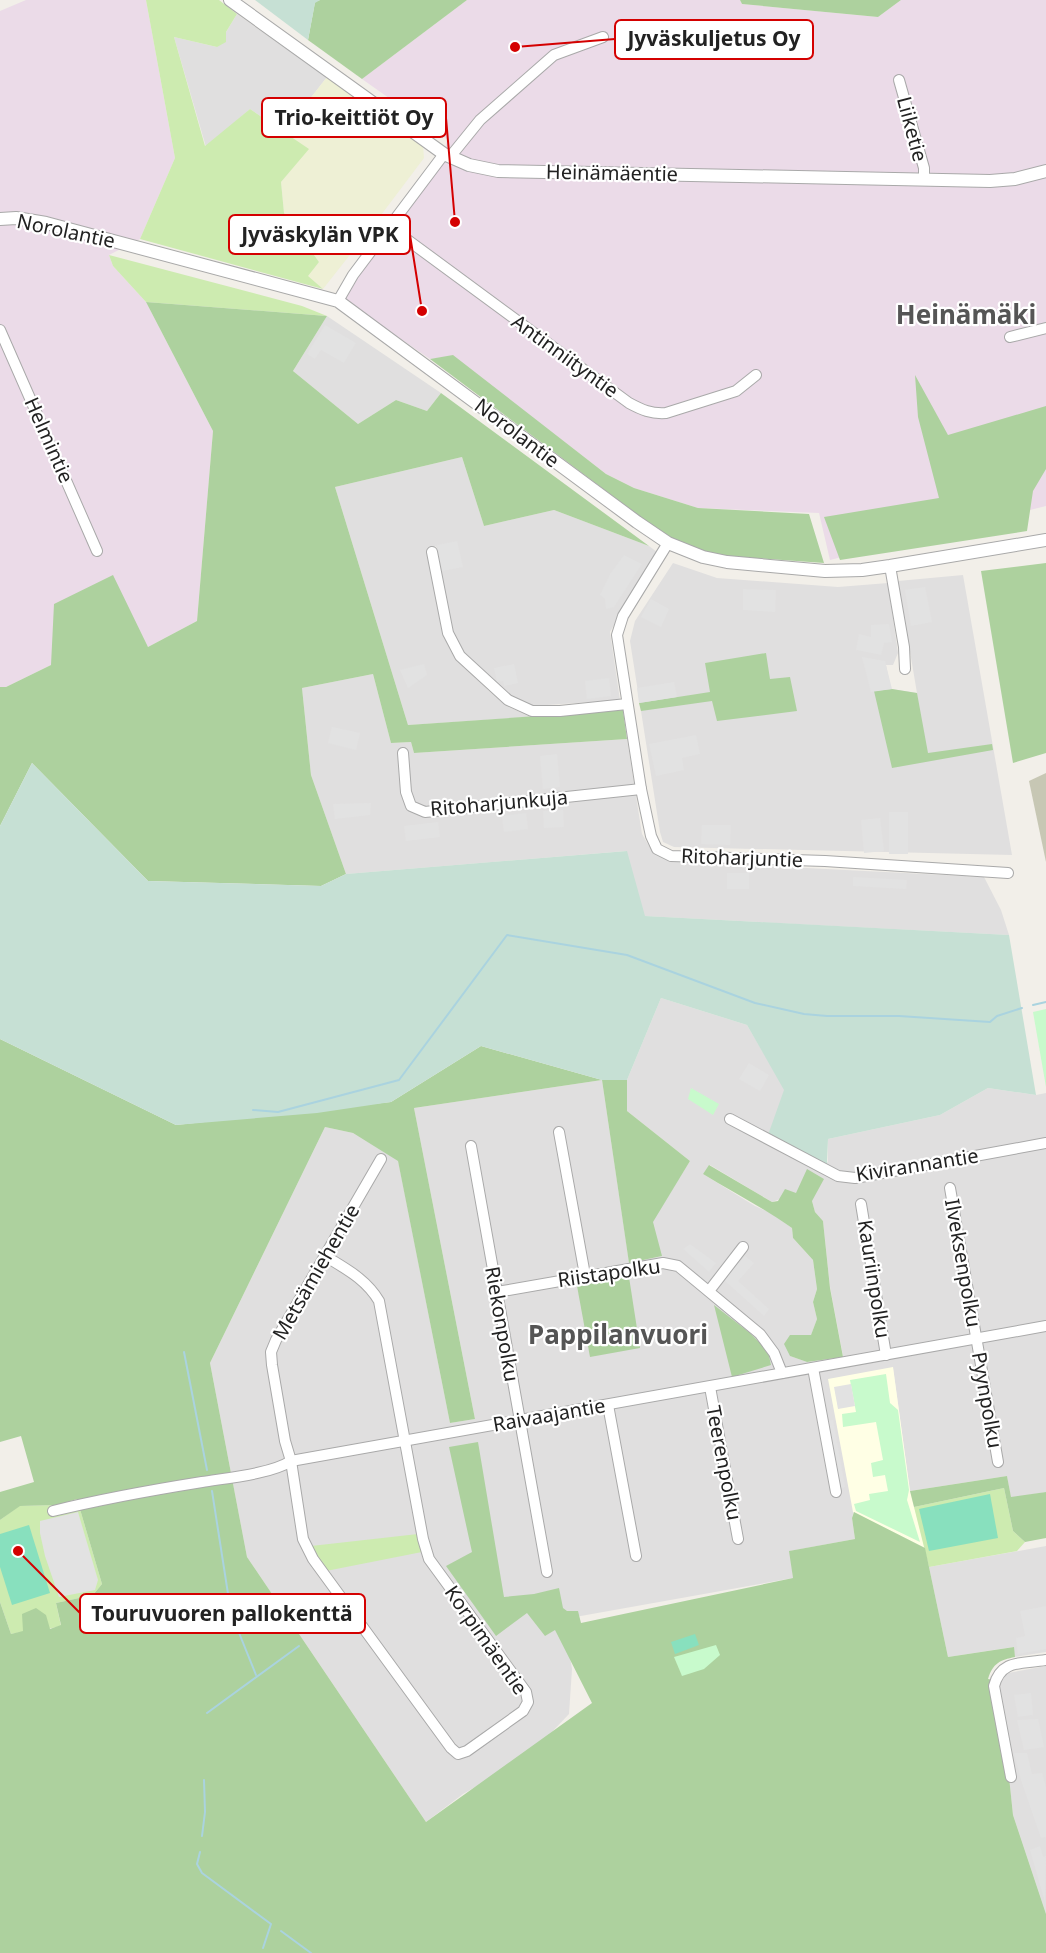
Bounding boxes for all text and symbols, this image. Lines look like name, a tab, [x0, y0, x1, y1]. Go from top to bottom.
callout: Jyväskuljetus Oy	[615, 20, 813, 59]
text: Jyväskuljetus Oy	[625, 24, 801, 52]
street label: Liiketie	[891, 93, 934, 164]
callout: Trio-keittiöt Oy	[262, 98, 446, 137]
text: Trio-keittiöt Oy	[274, 103, 434, 131]
street label: Heinämäentie	[546, 158, 678, 187]
street label: Norolantie	[15, 207, 118, 254]
callout: Jyväskylän VPK	[229, 215, 410, 254]
text: Jyväskylän VPK	[239, 220, 399, 248]
district label: Heinämäki	[896, 296, 1036, 332]
street label: Antinniityntie	[506, 308, 624, 404]
street label: Norolantie	[469, 392, 565, 473]
street label: Helmintie	[19, 393, 80, 487]
street label: Ritoharjunkuja	[429, 783, 569, 822]
street label: Ritoharjuntie	[680, 842, 804, 873]
street label: Kivirannantie	[854, 1141, 980, 1188]
street label: Ilveksenpolku	[939, 1197, 988, 1329]
street label: Metsämiehentie	[266, 1199, 365, 1344]
street label: Kauriinpolku	[852, 1218, 897, 1340]
street label: Riistapolku	[556, 1252, 662, 1293]
street label: Riekonpolku	[479, 1264, 526, 1384]
district label: Pappilanvuori	[528, 1316, 708, 1352]
street label: Pyynpolku	[966, 1350, 1009, 1450]
street label: Raivaajantie	[491, 1391, 607, 1438]
street label: Teerenpolku	[700, 1403, 749, 1523]
street label: Korpimäentie	[439, 1580, 534, 1700]
callout: Touruvuoren pallokenttä	[80, 1594, 365, 1633]
text: Touruvuoren pallokenttä	[91, 1599, 353, 1627]

